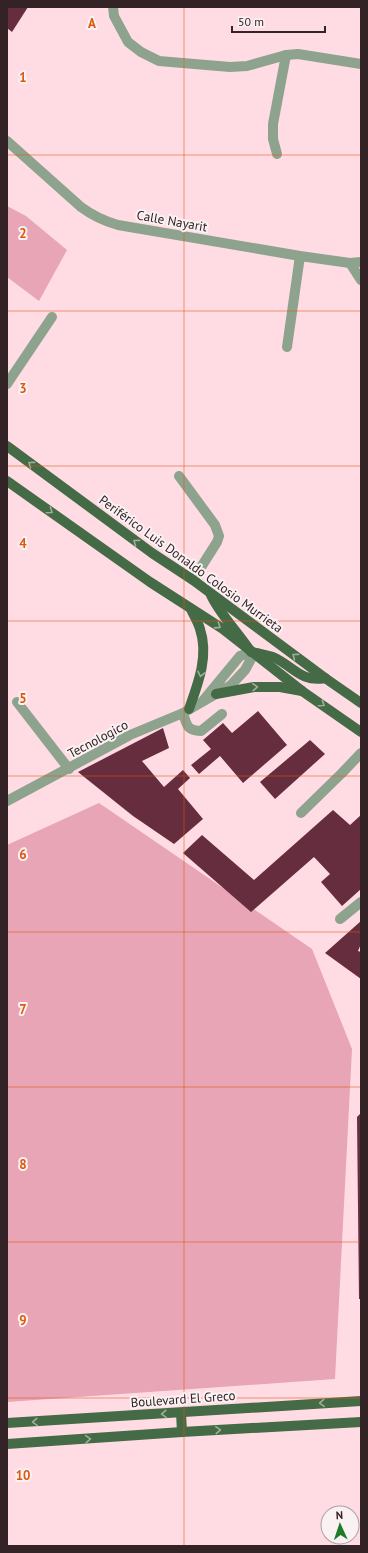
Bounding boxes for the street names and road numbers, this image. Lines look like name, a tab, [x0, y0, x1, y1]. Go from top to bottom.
street label: Calle Nayarit	[135, 206, 209, 236]
street label: Periférico Luis Donaldo Colosio Murrieta	[96, 492, 286, 636]
street label: Tecnologico	[65, 716, 131, 762]
street label: Boulevard El Greco	[130, 1387, 236, 1411]

